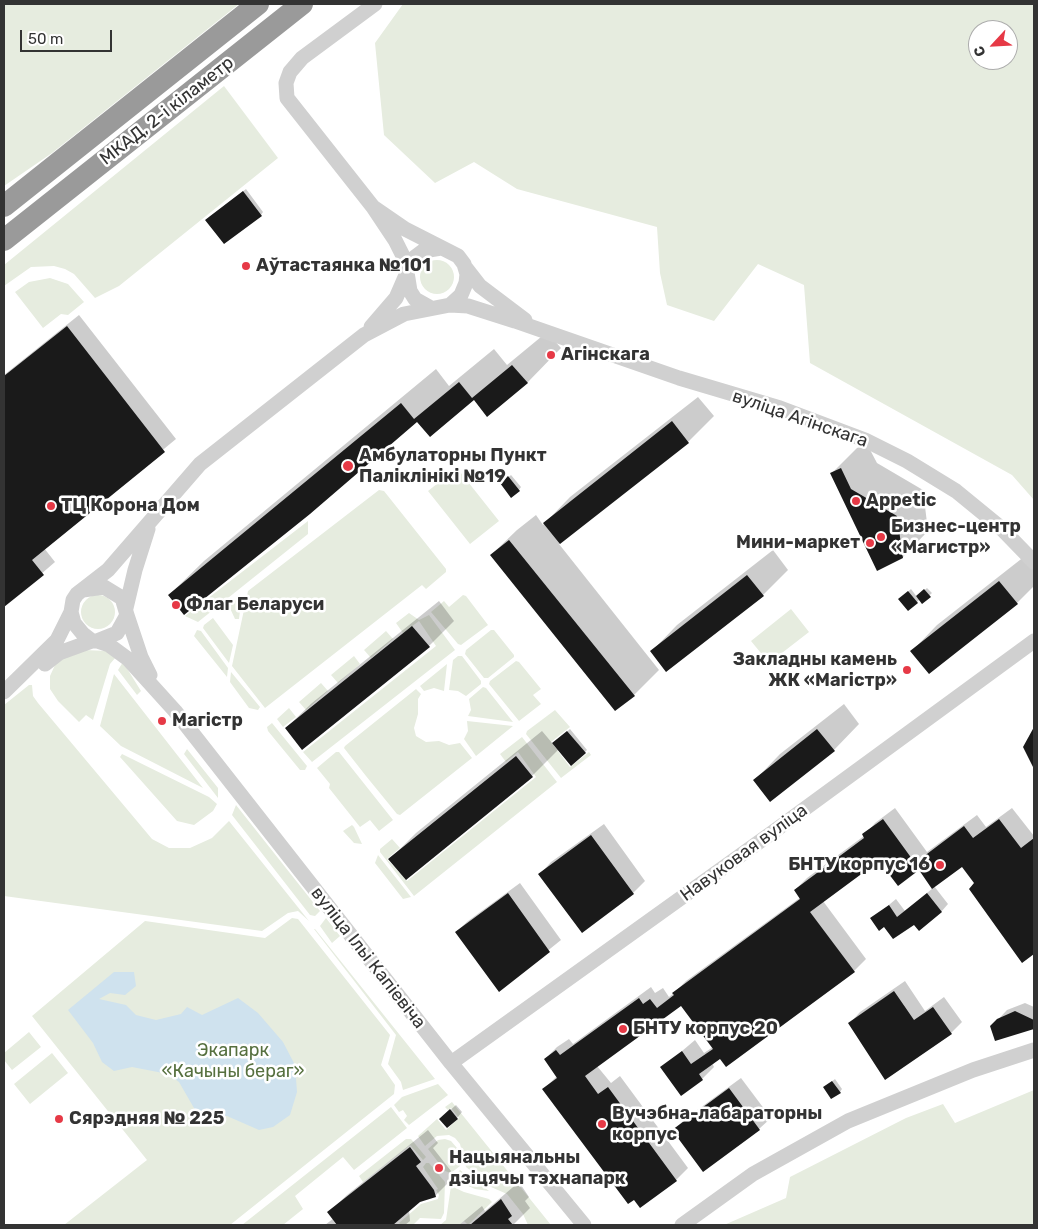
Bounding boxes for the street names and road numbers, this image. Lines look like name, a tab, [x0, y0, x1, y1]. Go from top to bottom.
street label: МКАД, 2-і кіламетр	[96, 52, 238, 170]
street label: вуліца Агінскага	[729, 386, 871, 452]
street label: Навуковая вуліца	[676, 800, 812, 906]
street label: вуліца Ільі Капіевіча	[306, 883, 430, 1033]

